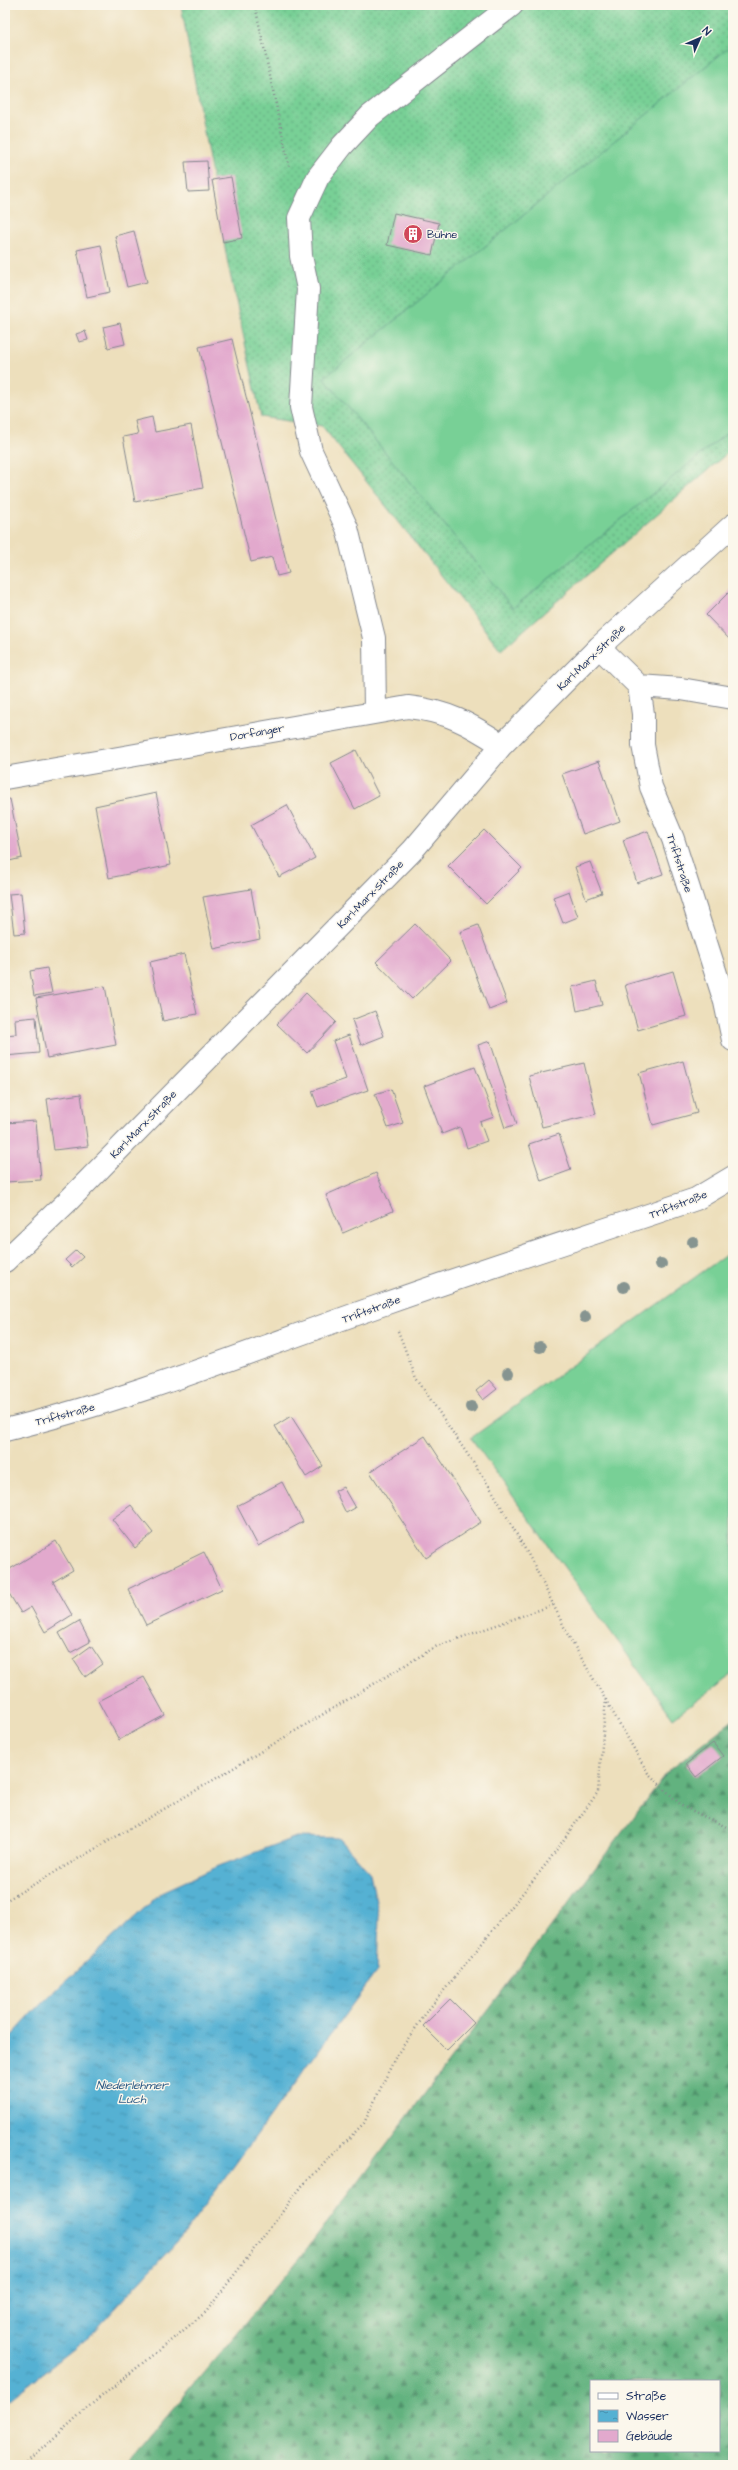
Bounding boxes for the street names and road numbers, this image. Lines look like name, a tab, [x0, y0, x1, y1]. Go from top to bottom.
street label: Karl-Marx-Straße	[554, 621, 629, 694]
street label: Dorfanger	[229, 720, 286, 746]
street label: Triftstraße	[663, 832, 696, 895]
street label: Karl-Marx-Straße	[334, 857, 407, 932]
street label: Karl-Marx-Straße	[107, 1087, 180, 1162]
street label: Triftstraße	[647, 1187, 709, 1222]
street label: Triftstraße	[340, 1292, 402, 1327]
street label: Triftstraße	[34, 1399, 97, 1430]

